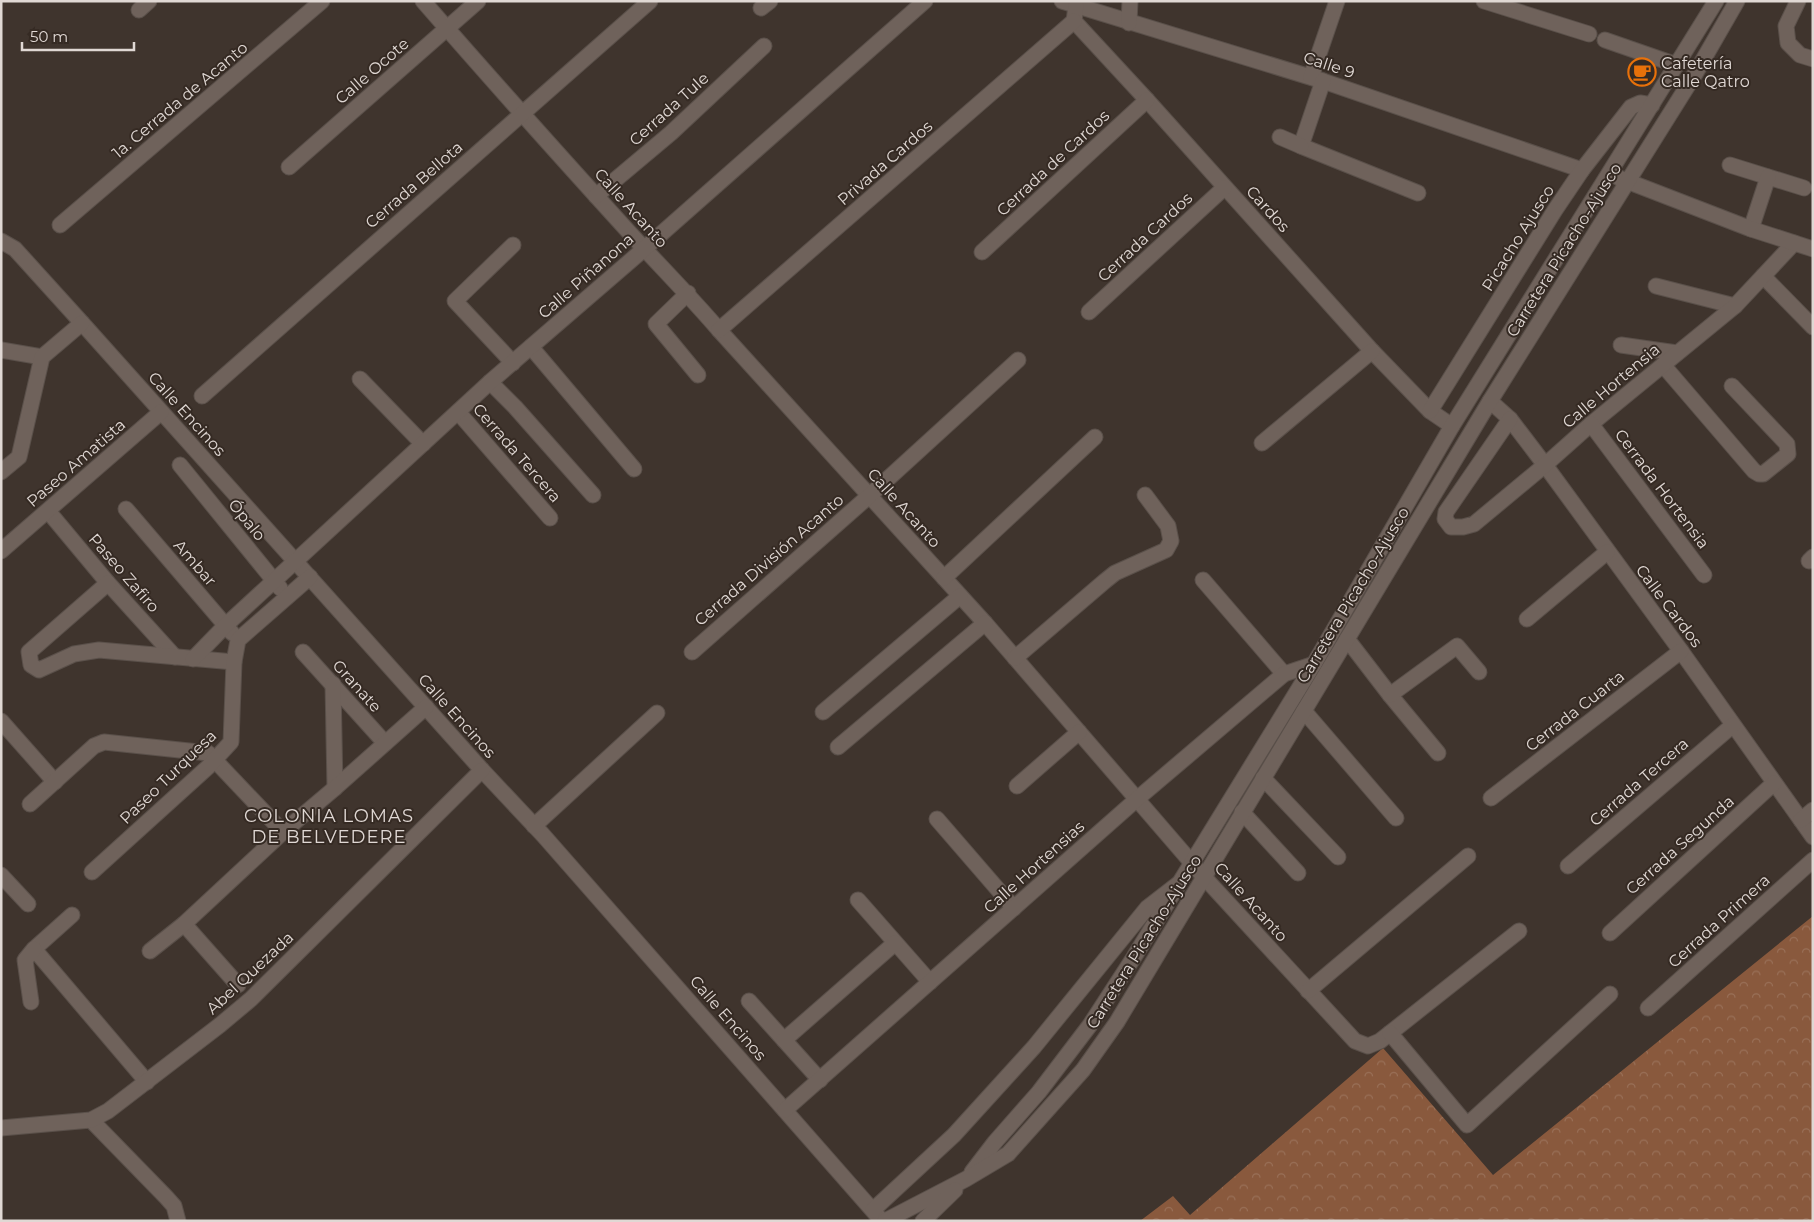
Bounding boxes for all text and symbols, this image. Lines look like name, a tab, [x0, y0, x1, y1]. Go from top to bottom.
scale bar	[22, 20, 135, 52]
text: 50 m	[30, 27, 68, 46]
street label: Calle Ocote	[331, 34, 413, 108]
street label: 1a. Cerrada de Acanto	[108, 38, 252, 162]
street label: Calle 9	[1301, 48, 1357, 82]
place label: Cafetería Calle Qatro	[1661, 54, 1750, 91]
cafe icon: Cafetería Calle Qatro	[1627, 57, 1657, 87]
street label: Cerrada Tule	[625, 68, 713, 150]
street label: Cerrada de Cardos	[993, 106, 1113, 220]
street label: Privada Cardos	[834, 116, 936, 209]
street label: Cerrada Bellota	[362, 138, 466, 232]
street label: Carretera Picacho-Ajusco	[1503, 160, 1625, 340]
street label: Calle Acanto	[590, 164, 672, 252]
street label: Picacho Ajusco	[1478, 181, 1558, 295]
street label: Cardos	[1242, 182, 1294, 236]
street label: Cerrada Cardos	[1094, 188, 1196, 286]
street label: Calle Piñanona	[534, 229, 638, 323]
street label: Calle Hortensia	[1559, 340, 1663, 432]
street label: Calle Encinos	[144, 368, 230, 460]
street label: Cerrada Tercera	[469, 400, 565, 506]
street label: Paseo Amatista	[23, 415, 129, 511]
street label: Cerrada Hortensia	[1611, 426, 1713, 552]
street label: Calle Acanto	[863, 464, 945, 552]
street label: Cerrada División Acanto	[691, 490, 847, 630]
street label: Ópalo	[225, 495, 269, 545]
street label: Carretera Picacho-Ajusco	[1293, 504, 1413, 686]
street label: Paseo Zafiro	[85, 530, 163, 616]
street label: Ambar	[170, 536, 220, 590]
street label: Calle Cardos	[1632, 561, 1706, 651]
street label: Granate	[329, 656, 385, 716]
street label: Cerrada Cuarta	[1522, 667, 1628, 755]
street label: Calle Encinos	[414, 670, 500, 762]
street label: Paseo Turquesa	[116, 726, 220, 828]
street label: Cerrada Tercera	[1586, 734, 1692, 830]
street label: Cerrada Segunda	[1622, 791, 1738, 899]
district label: COLONIA LOMAS DE BELVEDERE	[244, 805, 414, 848]
street label: Calle Hortensias	[980, 817, 1088, 917]
street label: Carretera Picacho-Ajusco	[1083, 852, 1205, 1032]
street label: Calle Acanto	[1210, 858, 1292, 946]
street label: Cerrada Primera	[1664, 870, 1774, 972]
street label: Abel Quezada	[203, 928, 297, 1018]
street label: Calle Encinos	[686, 972, 770, 1065]

